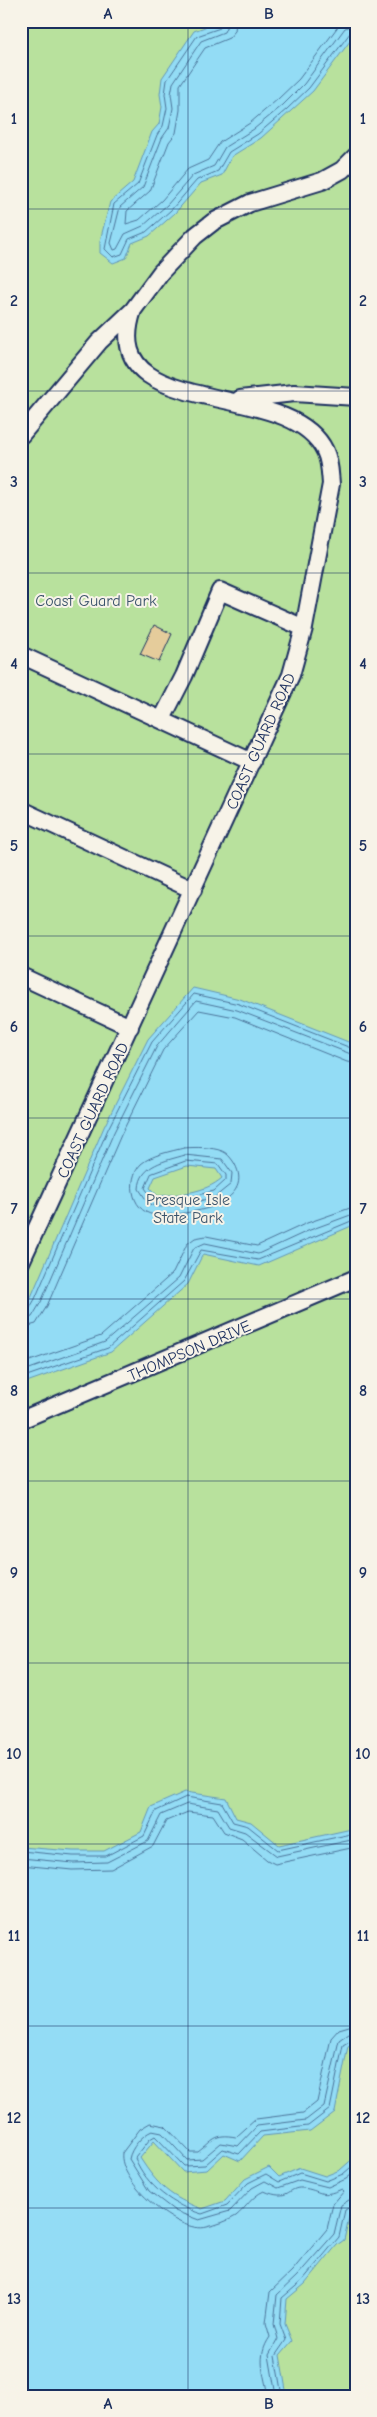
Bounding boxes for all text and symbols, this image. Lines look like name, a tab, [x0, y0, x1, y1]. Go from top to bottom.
text: A	[104, 5, 113, 23]
text: B	[264, 5, 274, 23]
text: 1	[11, 110, 17, 128]
text: 1	[360, 110, 366, 128]
text: 2	[10, 292, 18, 310]
text: 2	[359, 292, 367, 310]
text: 3	[10, 473, 18, 491]
text: 3	[359, 473, 367, 491]
park label: Coast Guard Park	[35, 592, 157, 610]
text: 4	[10, 655, 18, 673]
text: 4	[359, 655, 367, 673]
street label: COAST GUARD ROAD	[223, 670, 299, 812]
text: 5	[10, 837, 18, 855]
text: 5	[359, 837, 367, 855]
text: 6	[10, 1018, 18, 1036]
text: 6	[359, 1018, 367, 1036]
street label: COAST GUARD ROAD	[54, 1040, 132, 1181]
park label: Presque Isle State Park	[146, 1191, 230, 1227]
text: 7	[10, 1200, 18, 1218]
text: 7	[359, 1200, 367, 1218]
street label: THOMPSON DRIVE	[125, 1317, 254, 1385]
text: 8	[10, 1382, 18, 1400]
text: 8	[359, 1382, 367, 1400]
text: 9	[10, 1564, 18, 1582]
text: 9	[359, 1564, 367, 1582]
text: 10	[6, 1745, 22, 1763]
text: 10	[355, 1745, 371, 1763]
text: 11	[8, 1927, 20, 1945]
text: 11	[357, 1927, 369, 1945]
text: 12	[7, 2109, 21, 2127]
text: 12	[356, 2109, 370, 2127]
text: 13	[7, 2290, 21, 2308]
text: 13	[356, 2290, 370, 2308]
text: A	[104, 2395, 113, 2413]
text: B	[264, 2395, 274, 2413]

